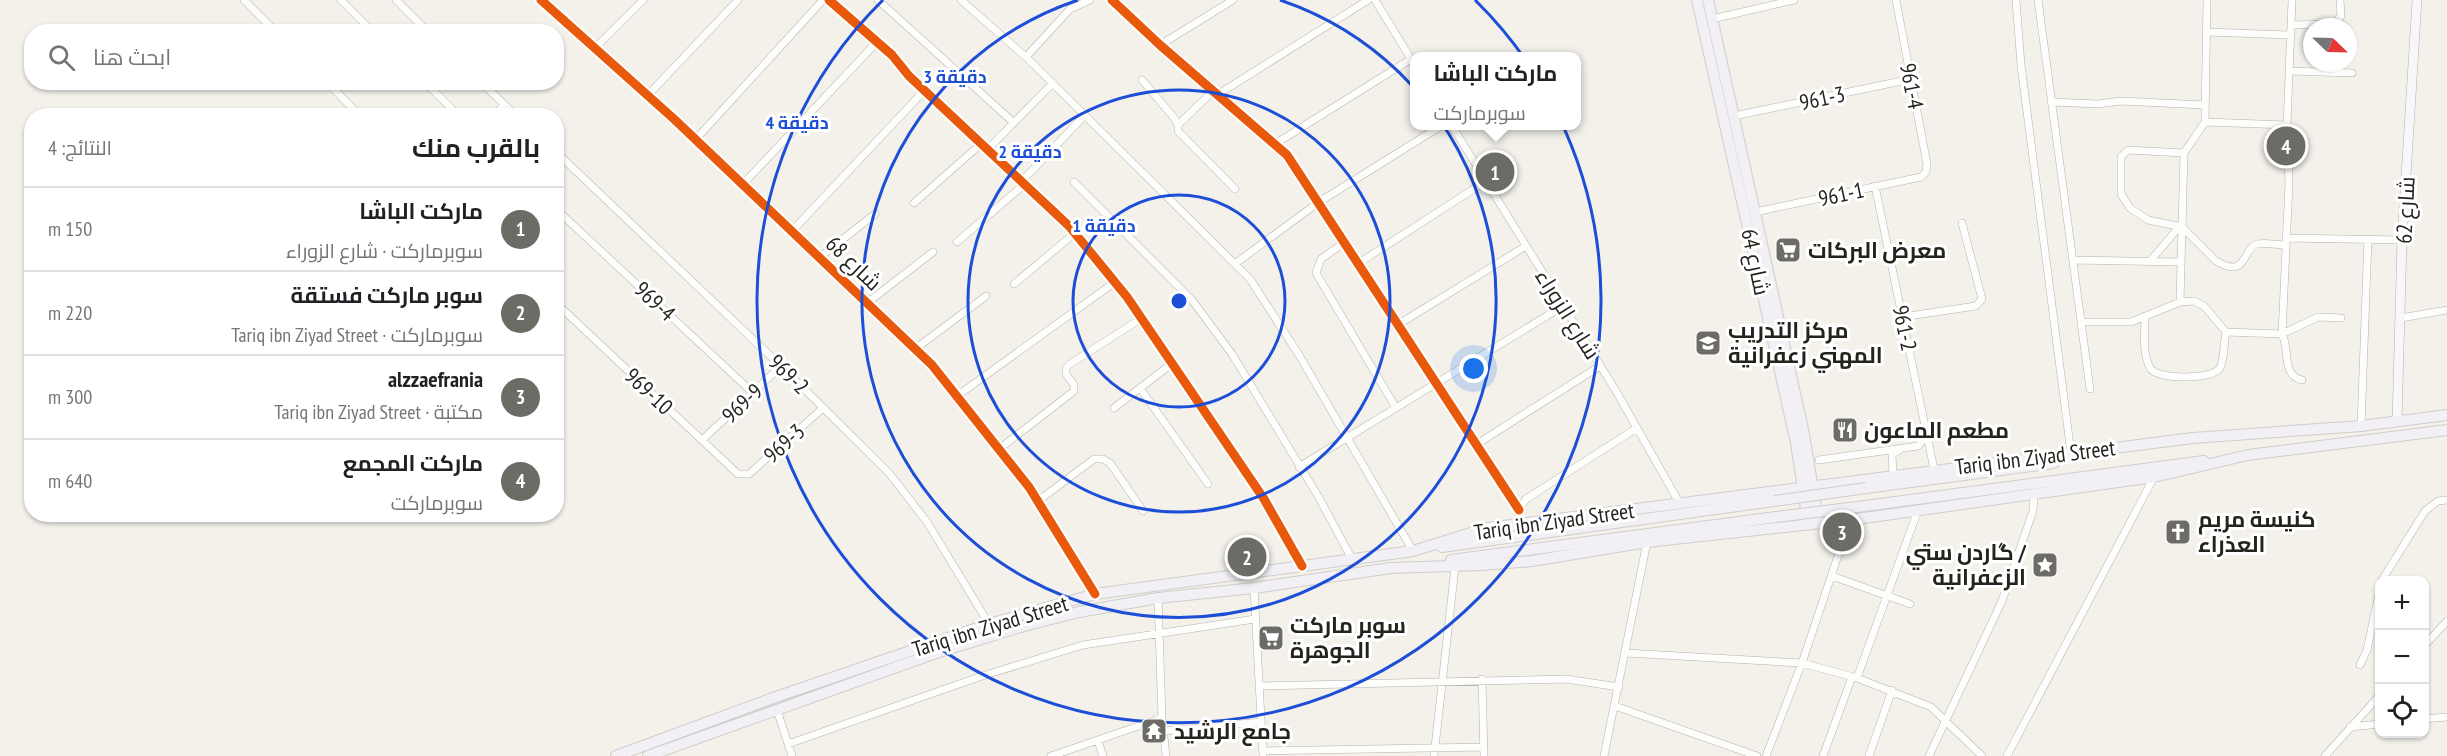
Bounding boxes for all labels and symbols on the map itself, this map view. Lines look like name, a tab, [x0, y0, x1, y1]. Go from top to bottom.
north arrow	[2303, 18, 2357, 72]
street label: 961-4	[1894, 61, 1930, 111]
text: 3 دقيقة	[923, 65, 987, 88]
street label: 961-3	[1797, 80, 1847, 116]
text: 4 دقيقة	[765, 111, 829, 134]
pin: 4	[2266, 124, 2306, 168]
text: 2 دقيقة	[998, 140, 1062, 163]
pin: 1	[1476, 150, 1514, 195]
street label: 961-1	[1816, 176, 1866, 212]
street label: شارع 62	[2389, 176, 2422, 244]
text: 1 دقيقة	[1072, 214, 1136, 237]
street label: شارع 64	[1734, 226, 1777, 298]
street label: شارع 68	[819, 230, 888, 297]
supermarket icon: معرض البركات	[1773, 235, 1803, 265]
place label: معرض البركات	[1808, 236, 1946, 264]
street label: شارع الزوراء	[1528, 264, 1607, 365]
street label: 969-4	[629, 275, 681, 327]
centre of rings	[1169, 291, 1189, 311]
street label: 961-2	[1887, 303, 1923, 353]
place label: مركز التدريب المهني زعفرانية	[1728, 316, 1883, 373]
school or university icon: مركز التدريب المهني زعفرانية	[1693, 328, 1723, 358]
street label: 969-2	[763, 348, 815, 400]
your location	[1459, 354, 1488, 383]
street label: 969-10	[619, 362, 679, 420]
street label: 969-9	[716, 377, 768, 429]
restaurant icon: مطعم الماعون	[1830, 415, 1860, 445]
place label: مطعم الماعون	[1864, 416, 2009, 446]
street label: 969-3	[758, 417, 810, 469]
street label: Tariq ibn Ziyad Street	[1953, 433, 2117, 481]
street label: Tariq ibn Ziyad Street	[1472, 496, 1636, 546]
place label: كنيسة مريم العذراء	[2198, 505, 2316, 558]
pin: 3	[1822, 510, 1862, 554]
church icon: كنيسة مريم العذراء	[2163, 517, 2193, 547]
pin: 2	[1228, 534, 1266, 580]
place label: گاردن ستي / الزعفرانية	[1906, 538, 2027, 591]
place icon: گاردن ستي / الزعفرانية	[2030, 550, 2060, 580]
street label: Tariq ibn Ziyad Street	[909, 589, 1071, 663]
place label: سوبر ماركت الجوهرة	[1290, 611, 1406, 664]
supermarket icon: سوبر ماركت الجوهرة	[1256, 623, 1286, 653]
temple icon: جامع الرشيد	[1139, 716, 1169, 746]
place label: جامع الرشيد	[1174, 717, 1291, 746]

